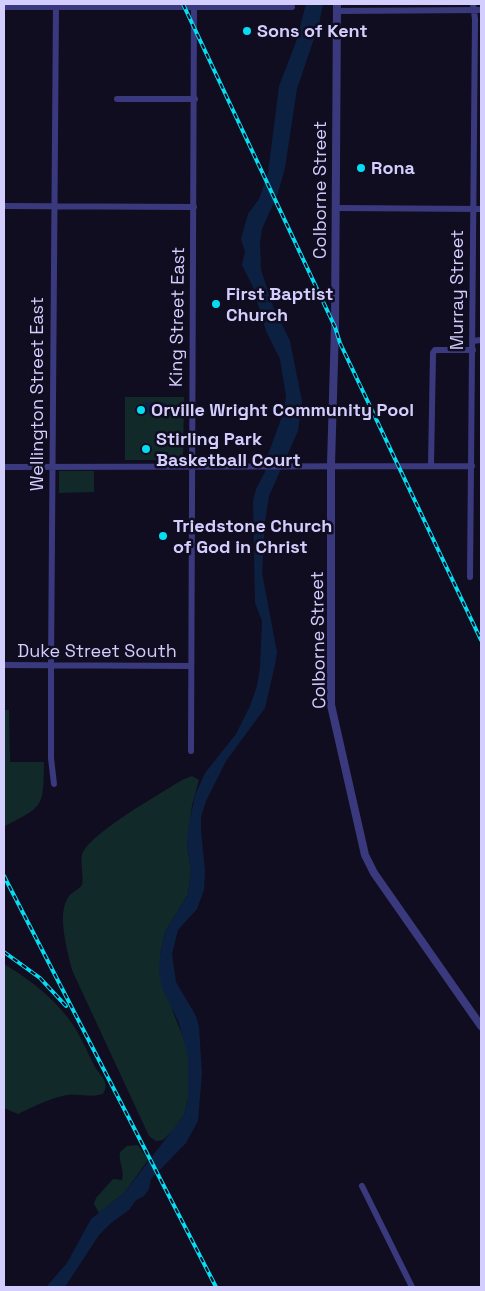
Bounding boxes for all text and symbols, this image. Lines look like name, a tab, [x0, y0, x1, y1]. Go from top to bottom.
place label: Sons of Kent	[257, 19, 368, 42]
marker: Sons of Kent	[241, 25, 253, 37]
street label: Colborne Street	[308, 121, 331, 259]
place label: Rona	[371, 156, 415, 179]
marker: Rona	[355, 162, 367, 174]
street label: Murray Street	[445, 230, 468, 350]
street label: King Street East	[164, 247, 189, 387]
place label: First Baptist Church	[226, 282, 333, 326]
street label: Wellington Street East	[25, 297, 48, 491]
marker: First Baptist Church	[210, 298, 222, 310]
place label: Orville Wright Community Pool	[151, 398, 414, 421]
marker: Orville Wright Community Pool	[135, 404, 147, 416]
place label: Stirling Park Basketball Court	[156, 427, 301, 471]
marker: Stirling Park Basketball Court	[140, 443, 152, 455]
place label: Triedstone Church of God in Christ	[173, 514, 332, 558]
marker: Triedstone Church of God in Christ	[157, 530, 169, 542]
street label: Colborne Street	[305, 571, 330, 709]
street label: Duke Street South	[17, 639, 177, 662]

